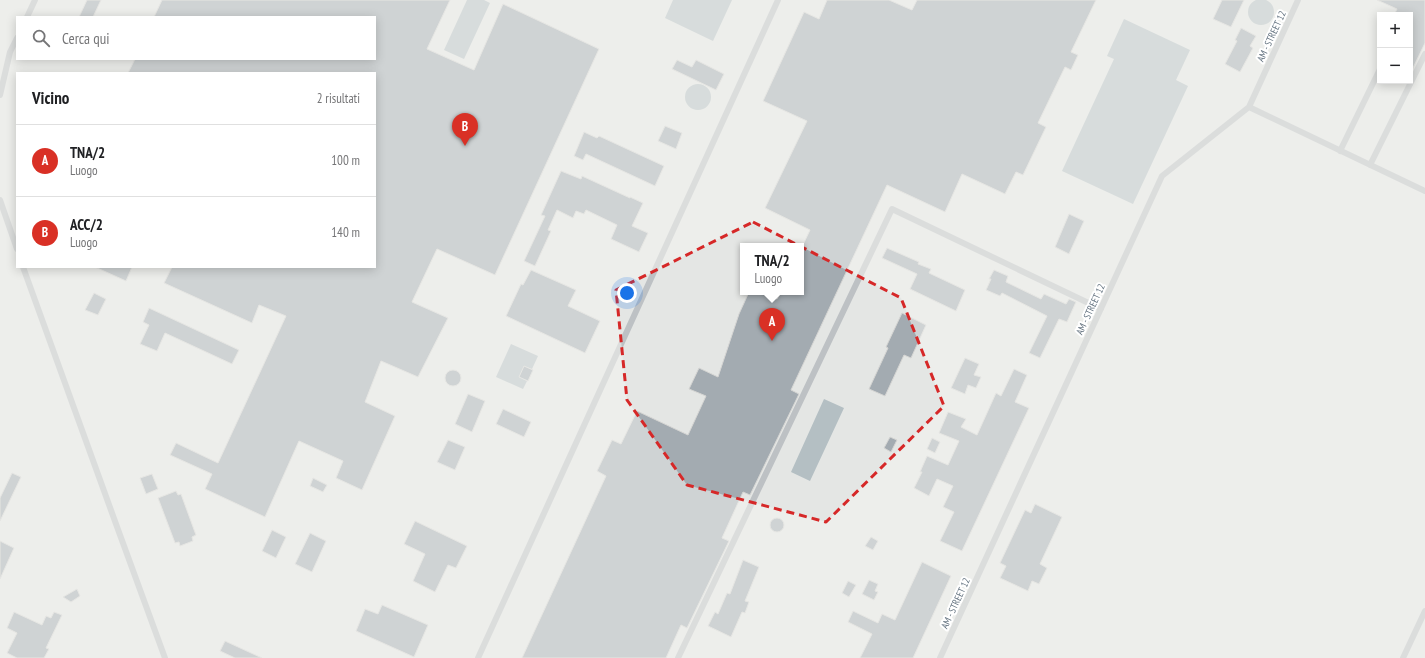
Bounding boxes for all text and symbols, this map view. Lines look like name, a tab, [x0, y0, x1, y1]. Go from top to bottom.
street label: AM - STREET 12	[1254, 9, 1289, 64]
map controls	[1377, 12, 1413, 84]
button: +	[1377, 12, 1413, 48]
search box	[16, 16, 376, 60]
icon: search	[30, 27, 52, 49]
text: Cerca qui	[62, 29, 110, 48]
button: −	[1377, 48, 1413, 84]
text: Vicino	[32, 87, 69, 109]
text: 2 risultati	[317, 90, 360, 107]
pin: B	[452, 113, 478, 146]
text: TNA/2	[70, 143, 105, 162]
text: A	[42, 152, 48, 169]
text: 100 m	[331, 152, 360, 169]
text: Luogo	[70, 162, 98, 179]
text: ACC/2	[70, 215, 103, 234]
text: B	[42, 224, 48, 241]
text: 140 m	[331, 224, 360, 241]
text: Luogo	[70, 234, 98, 251]
popup	[740, 243, 804, 295]
text: TNA/2	[754, 251, 790, 270]
text: Luogo	[754, 270, 782, 287]
street label: AM - STREET 12	[1073, 282, 1108, 337]
your location	[617, 283, 637, 303]
pin: A	[759, 308, 785, 341]
street label: AM - STREET 12	[938, 576, 973, 631]

